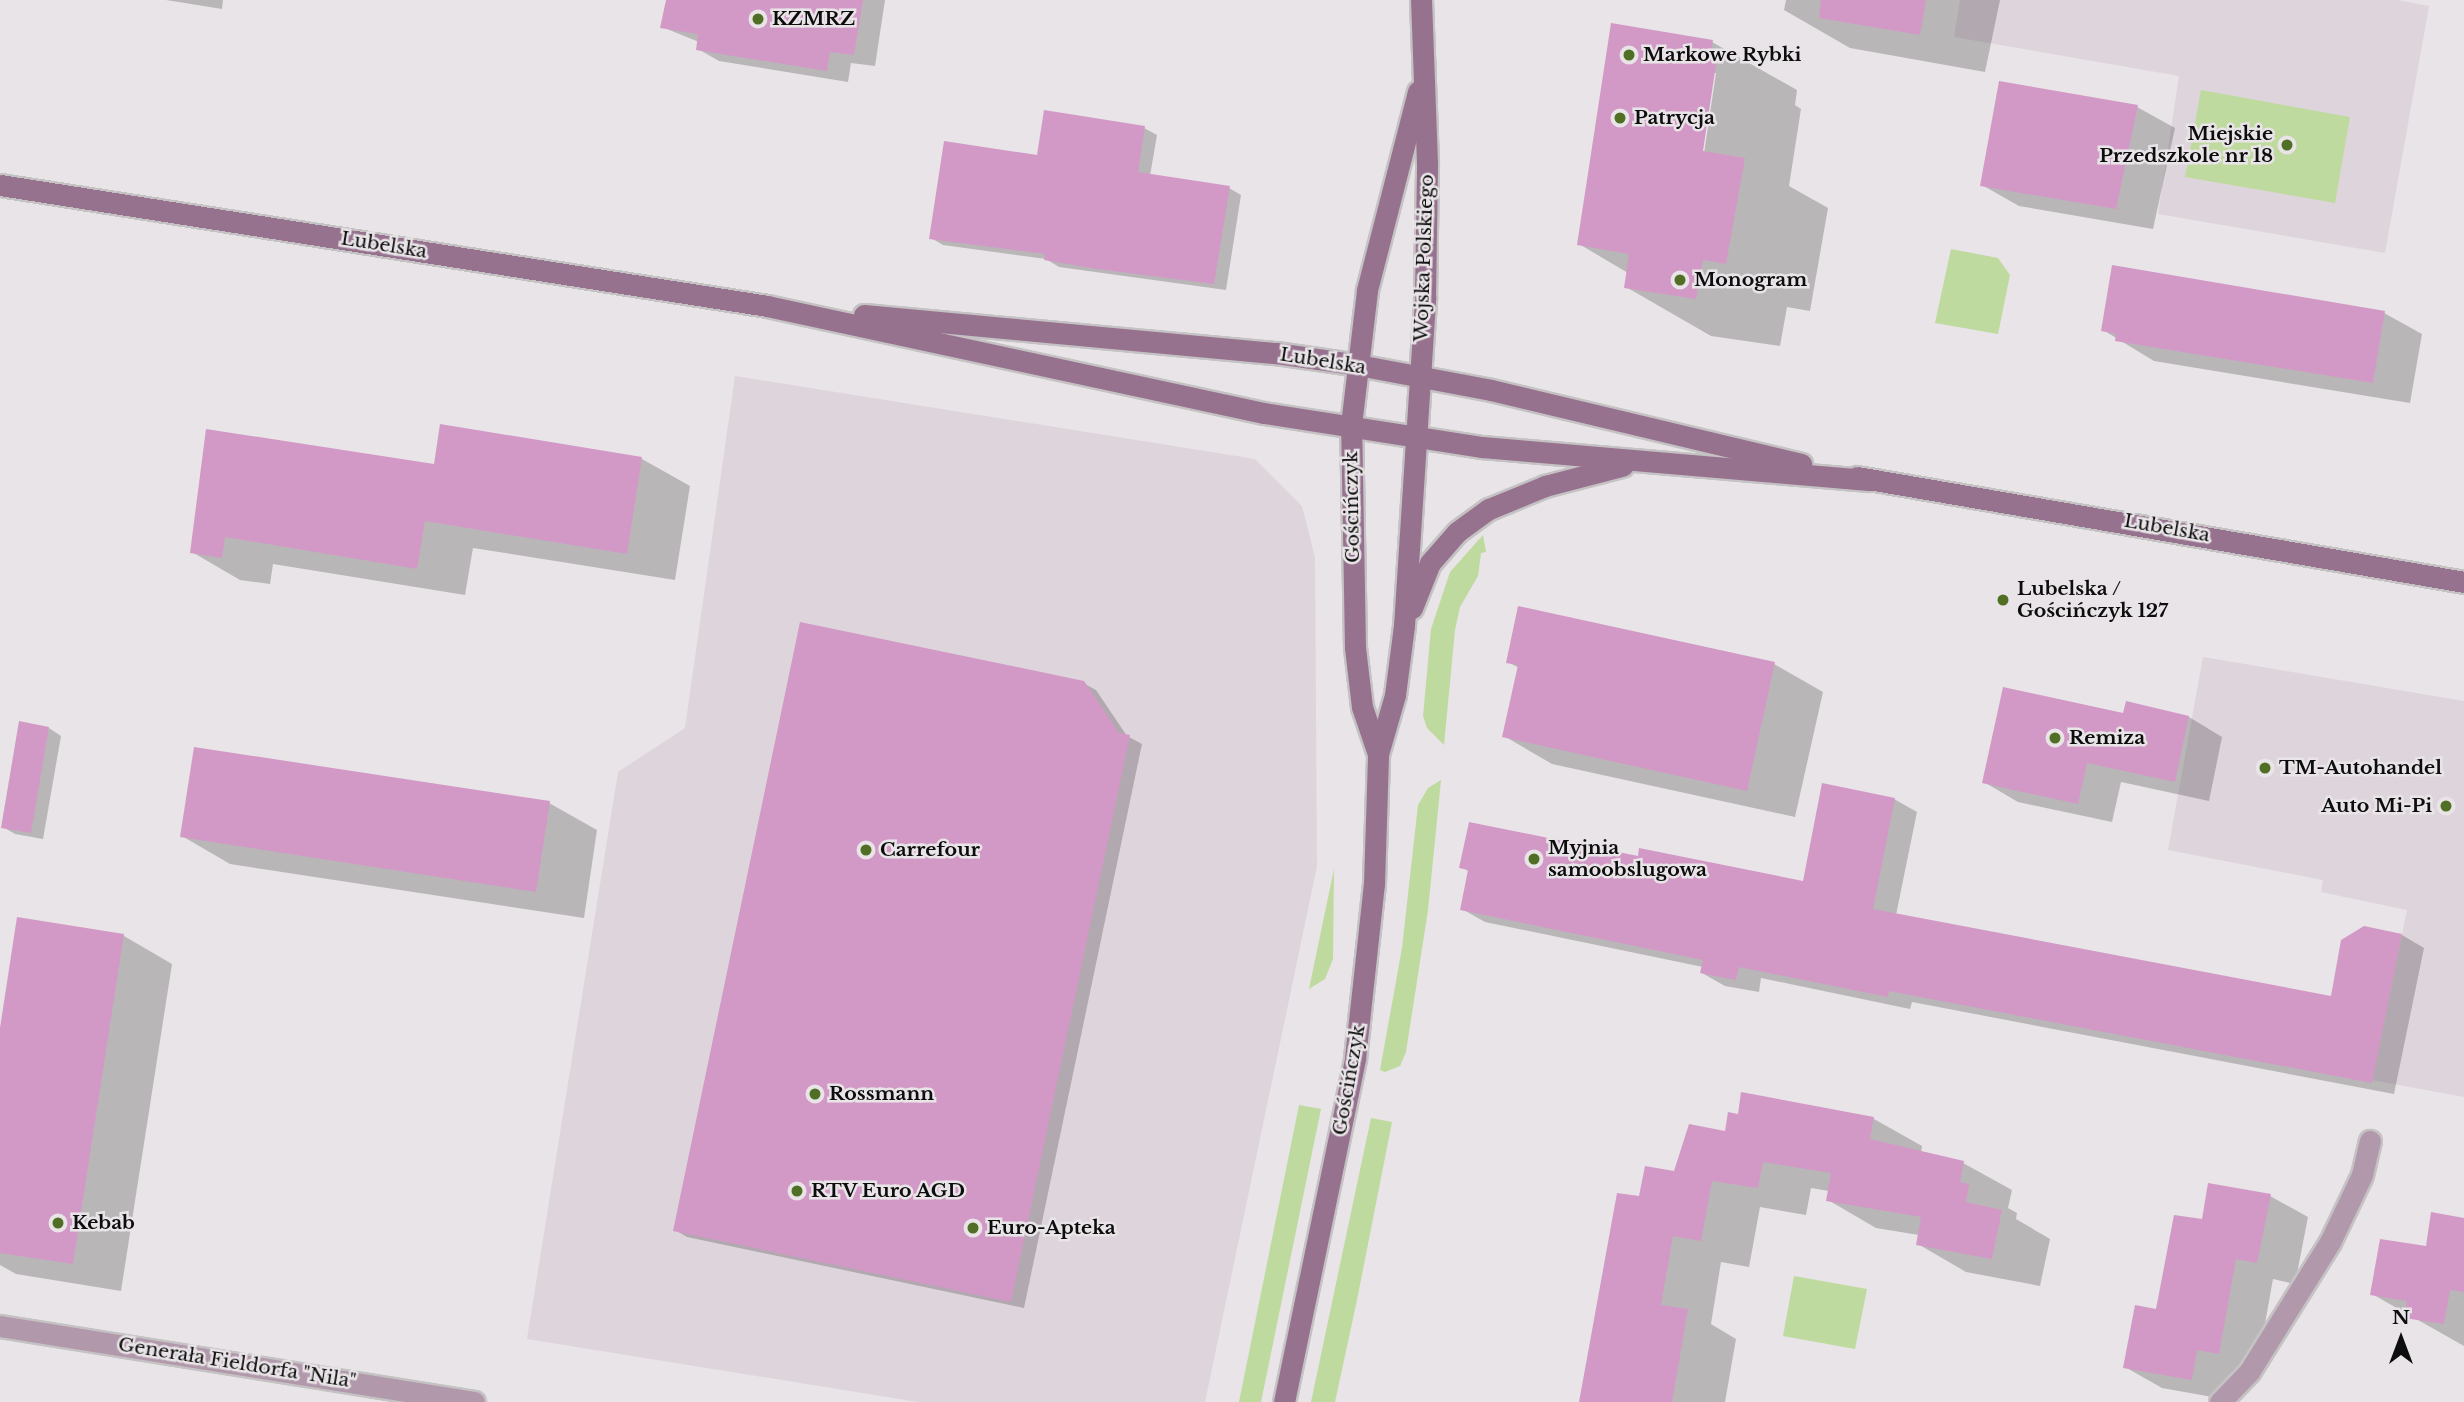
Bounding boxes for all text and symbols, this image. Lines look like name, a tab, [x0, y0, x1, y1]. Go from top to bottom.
place label: KZMRZ	[772, 8, 855, 30]
marker: KZMRZ	[750, 11, 766, 27]
place label: Markowe Rybki	[1643, 44, 1801, 66]
marker: Markowe Rybki	[1621, 47, 1637, 63]
place label: Patrycja	[1634, 107, 1715, 129]
marker: Patrycja	[1612, 110, 1628, 126]
place label: Miejskie Przedszkole nr 18	[2099, 123, 2273, 167]
marker: Miejskie Przedszkole nr 18	[2279, 137, 2295, 153]
street label: Wojska Polskiego	[1410, 174, 1438, 342]
street label: Lubelska	[339, 227, 429, 263]
place label: Monogram	[1694, 269, 1807, 291]
marker: Monogram	[1672, 272, 1688, 288]
street label: Lubelska	[1278, 343, 1368, 379]
street label: Gościńczyk	[1340, 451, 1364, 563]
street label: Lubelska	[2122, 509, 2212, 547]
place label: Lubelska / Gościńczyk 127	[2017, 578, 2168, 622]
marker: Lubelska / Gościńczyk 127	[1995, 592, 2011, 608]
place label: Remiza	[2069, 727, 2145, 749]
marker: Remiza	[2047, 730, 2063, 746]
place label: TM-Autohandel	[2279, 757, 2442, 779]
marker: TM-Autohandel	[2257, 760, 2273, 776]
place label: Auto Mi-Pi	[2321, 795, 2432, 817]
marker: Auto Mi-Pi	[2438, 798, 2454, 814]
place label: Myjnia samoobslugowa	[1548, 837, 1707, 881]
place label: Carrefour	[880, 839, 980, 861]
marker: Carrefour	[858, 842, 874, 858]
marker: Myjnia samoobslugowa	[1526, 851, 1542, 867]
street label: Gościńczyk	[1328, 1023, 1370, 1137]
place label: Rossmann	[829, 1083, 934, 1105]
marker: Rossmann	[807, 1086, 823, 1102]
place label: RTV Euro AGD	[811, 1180, 966, 1202]
marker: RTV Euro AGD	[789, 1183, 805, 1199]
place label: Kebab	[72, 1212, 135, 1234]
marker: Kebab	[50, 1215, 66, 1231]
place label: Euro-Apteka	[987, 1217, 1116, 1239]
marker: Euro-Apteka	[965, 1220, 981, 1236]
north arrow	[2366, 1304, 2436, 1374]
text: N	[2392, 1306, 2410, 1329]
street label: Generała Fieldorfa "Nila"	[116, 1333, 358, 1393]

